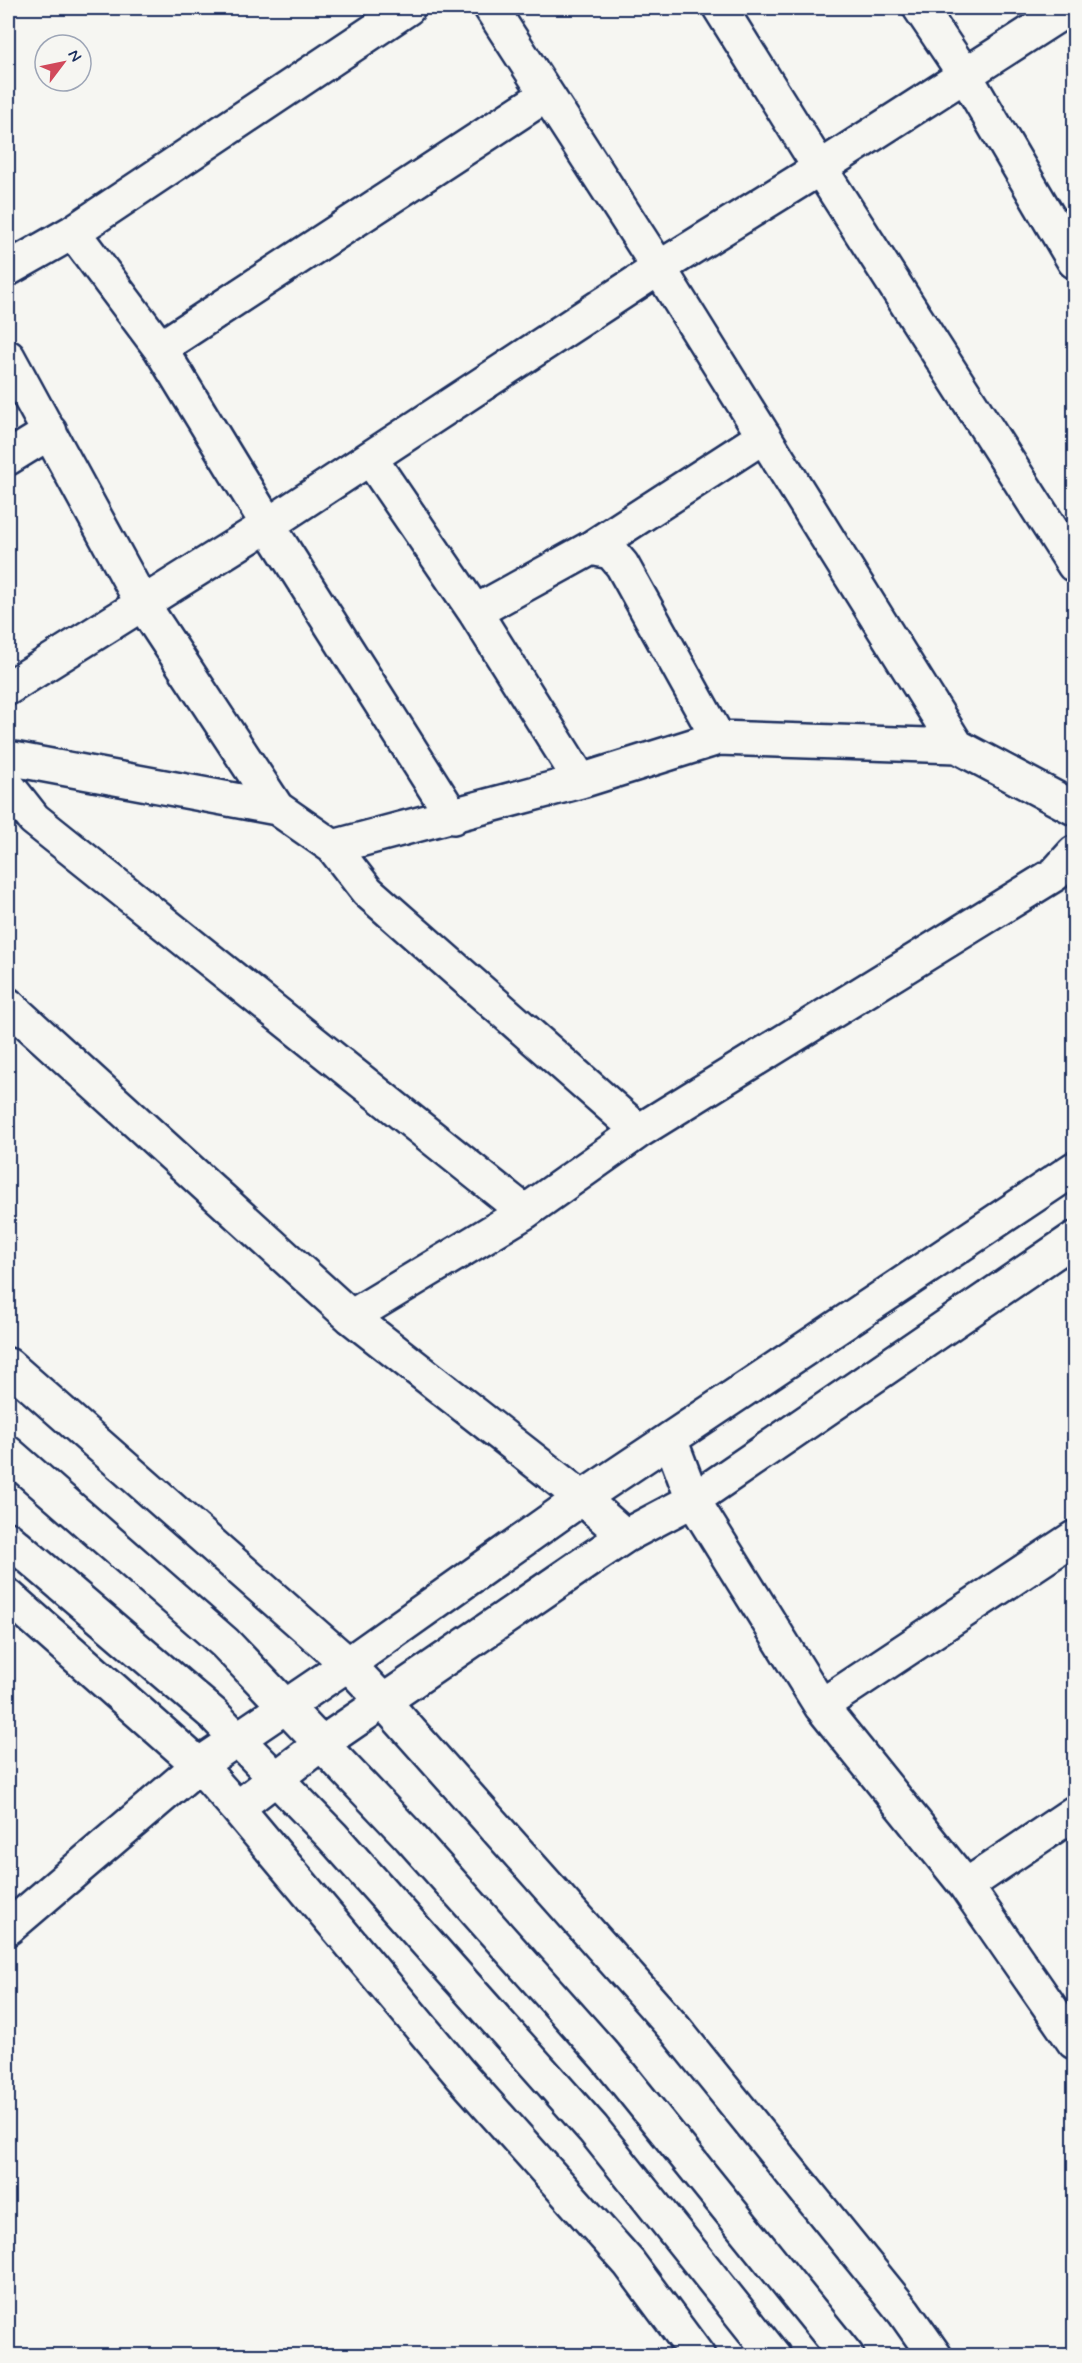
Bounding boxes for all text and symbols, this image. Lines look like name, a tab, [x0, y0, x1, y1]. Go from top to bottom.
north arrow	[33, 33, 93, 93]
text: N	[63, 46, 86, 66]

